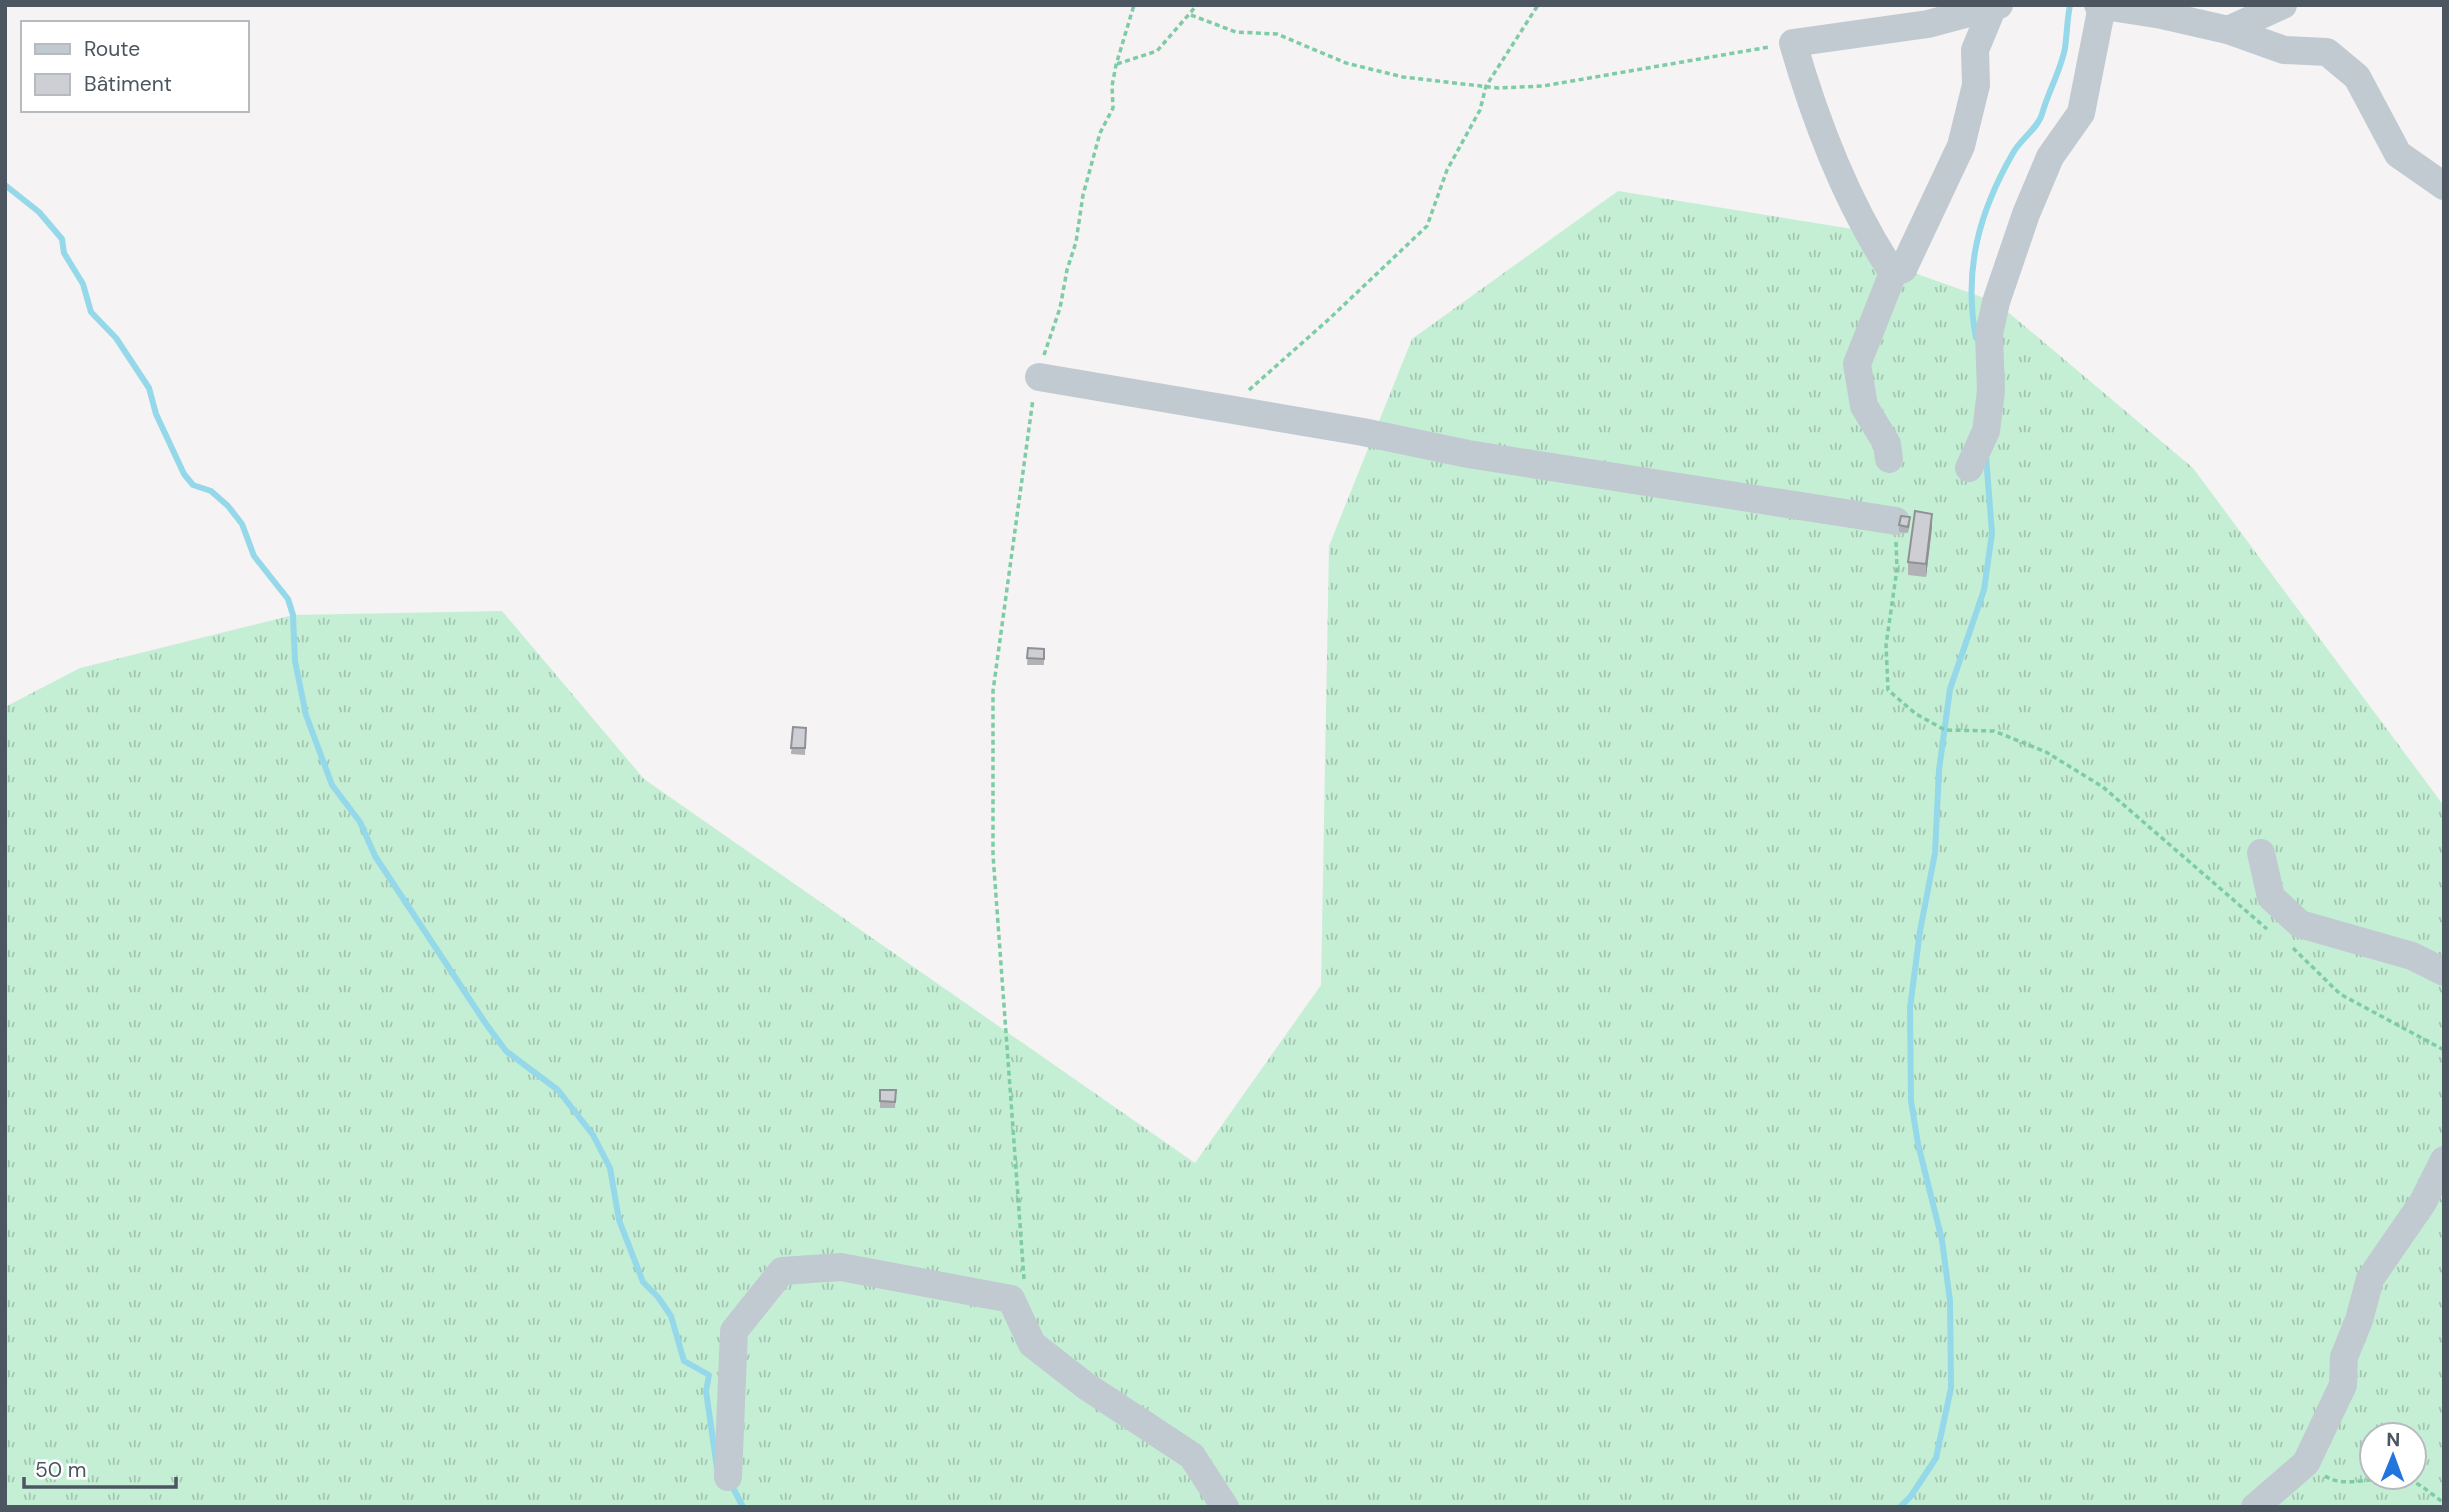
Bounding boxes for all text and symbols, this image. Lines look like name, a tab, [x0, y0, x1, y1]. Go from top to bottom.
legend	[21, 21, 248, 112]
text: Route	[84, 35, 140, 63]
text: Bâtiment	[84, 70, 172, 98]
north arrow	[2358, 1421, 2428, 1491]
text: N	[2386, 1427, 2400, 1452]
scale bar	[24, 1446, 177, 1490]
text: 50 m	[35, 1456, 86, 1484]

